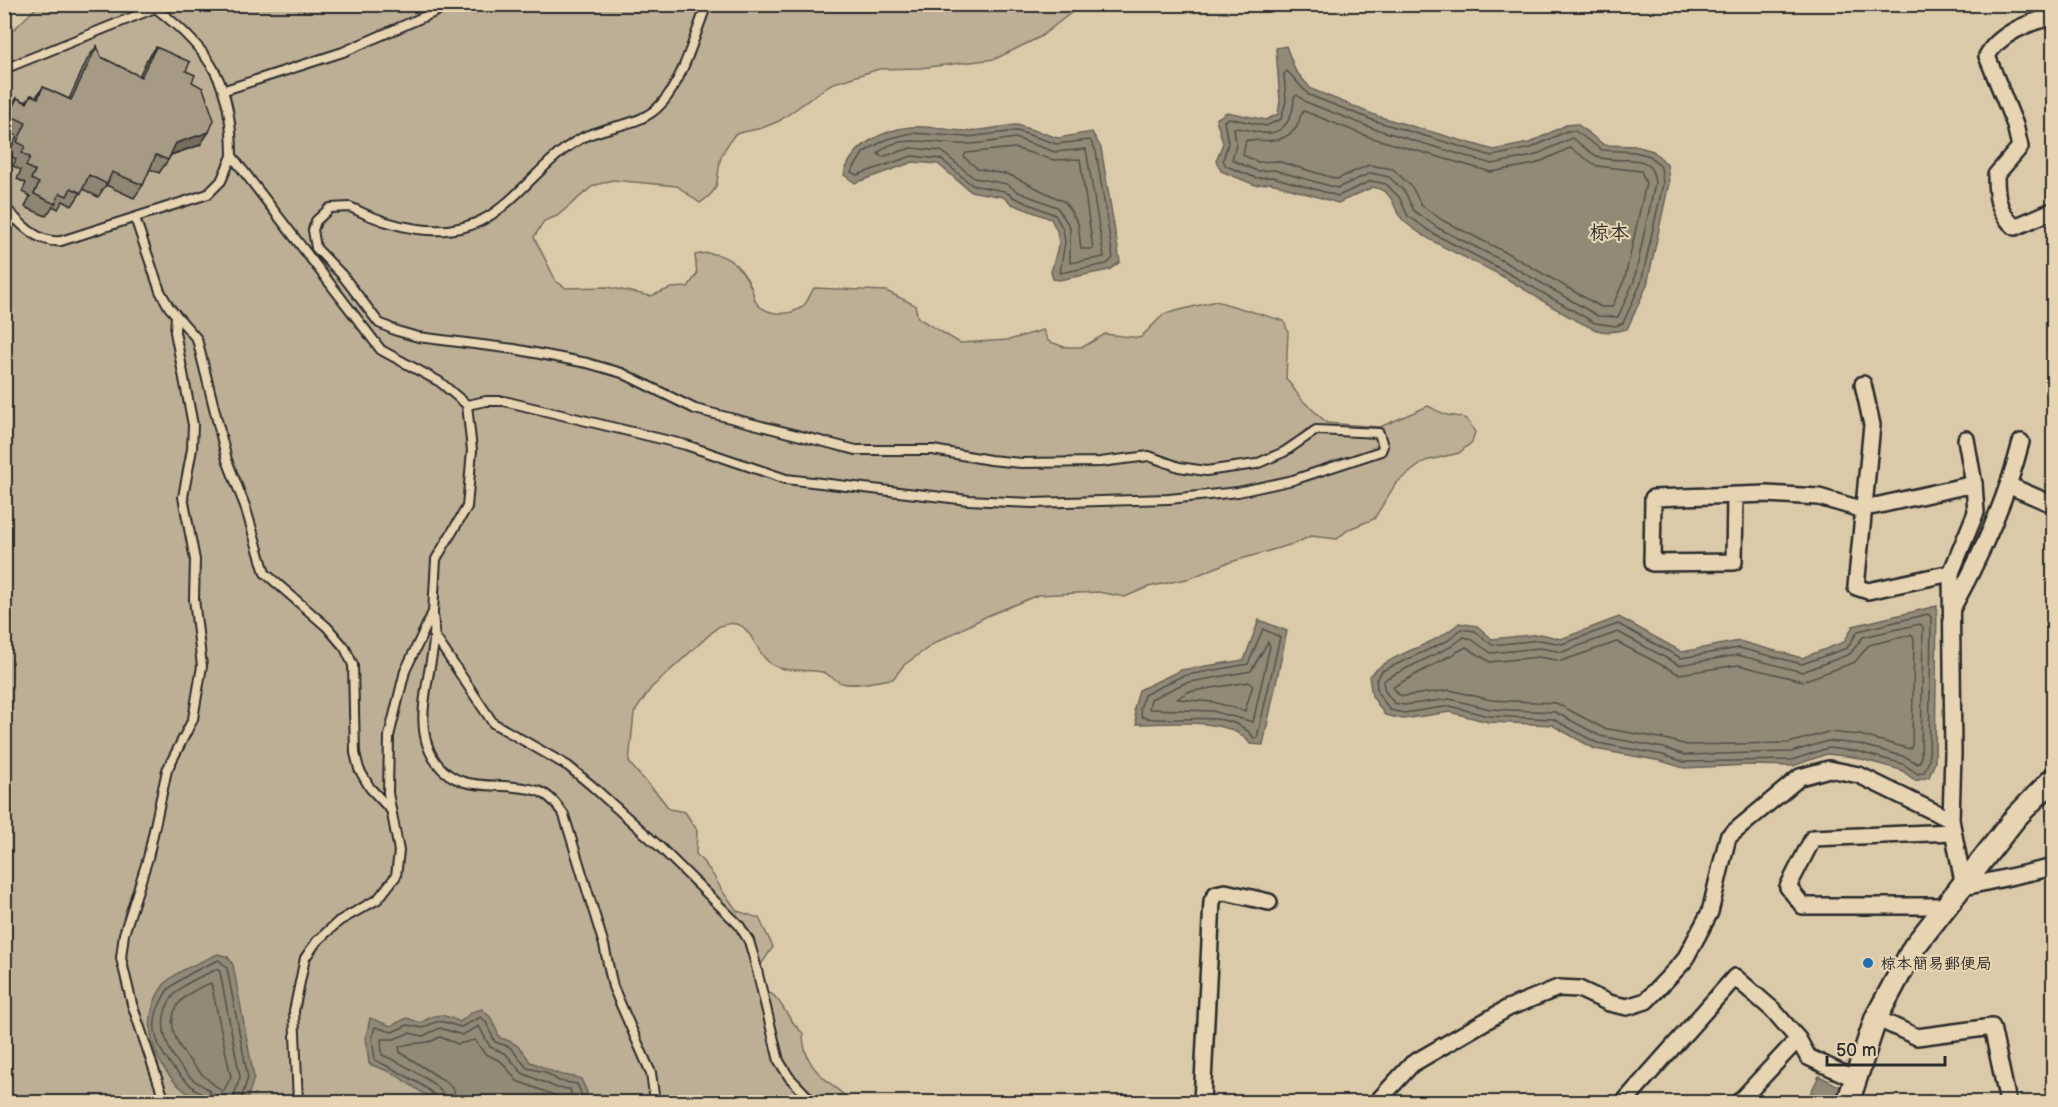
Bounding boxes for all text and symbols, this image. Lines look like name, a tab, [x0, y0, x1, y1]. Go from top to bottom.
district label: 椋本	[1589, 221, 1629, 245]
place label: 椋本簡易郵便局	[1880, 955, 1992, 974]
marker: 椋本簡易郵便局	[1861, 956, 1875, 970]
scale bar	[1827, 1029, 1946, 1067]
text: 50 m	[1836, 1040, 1877, 1061]

